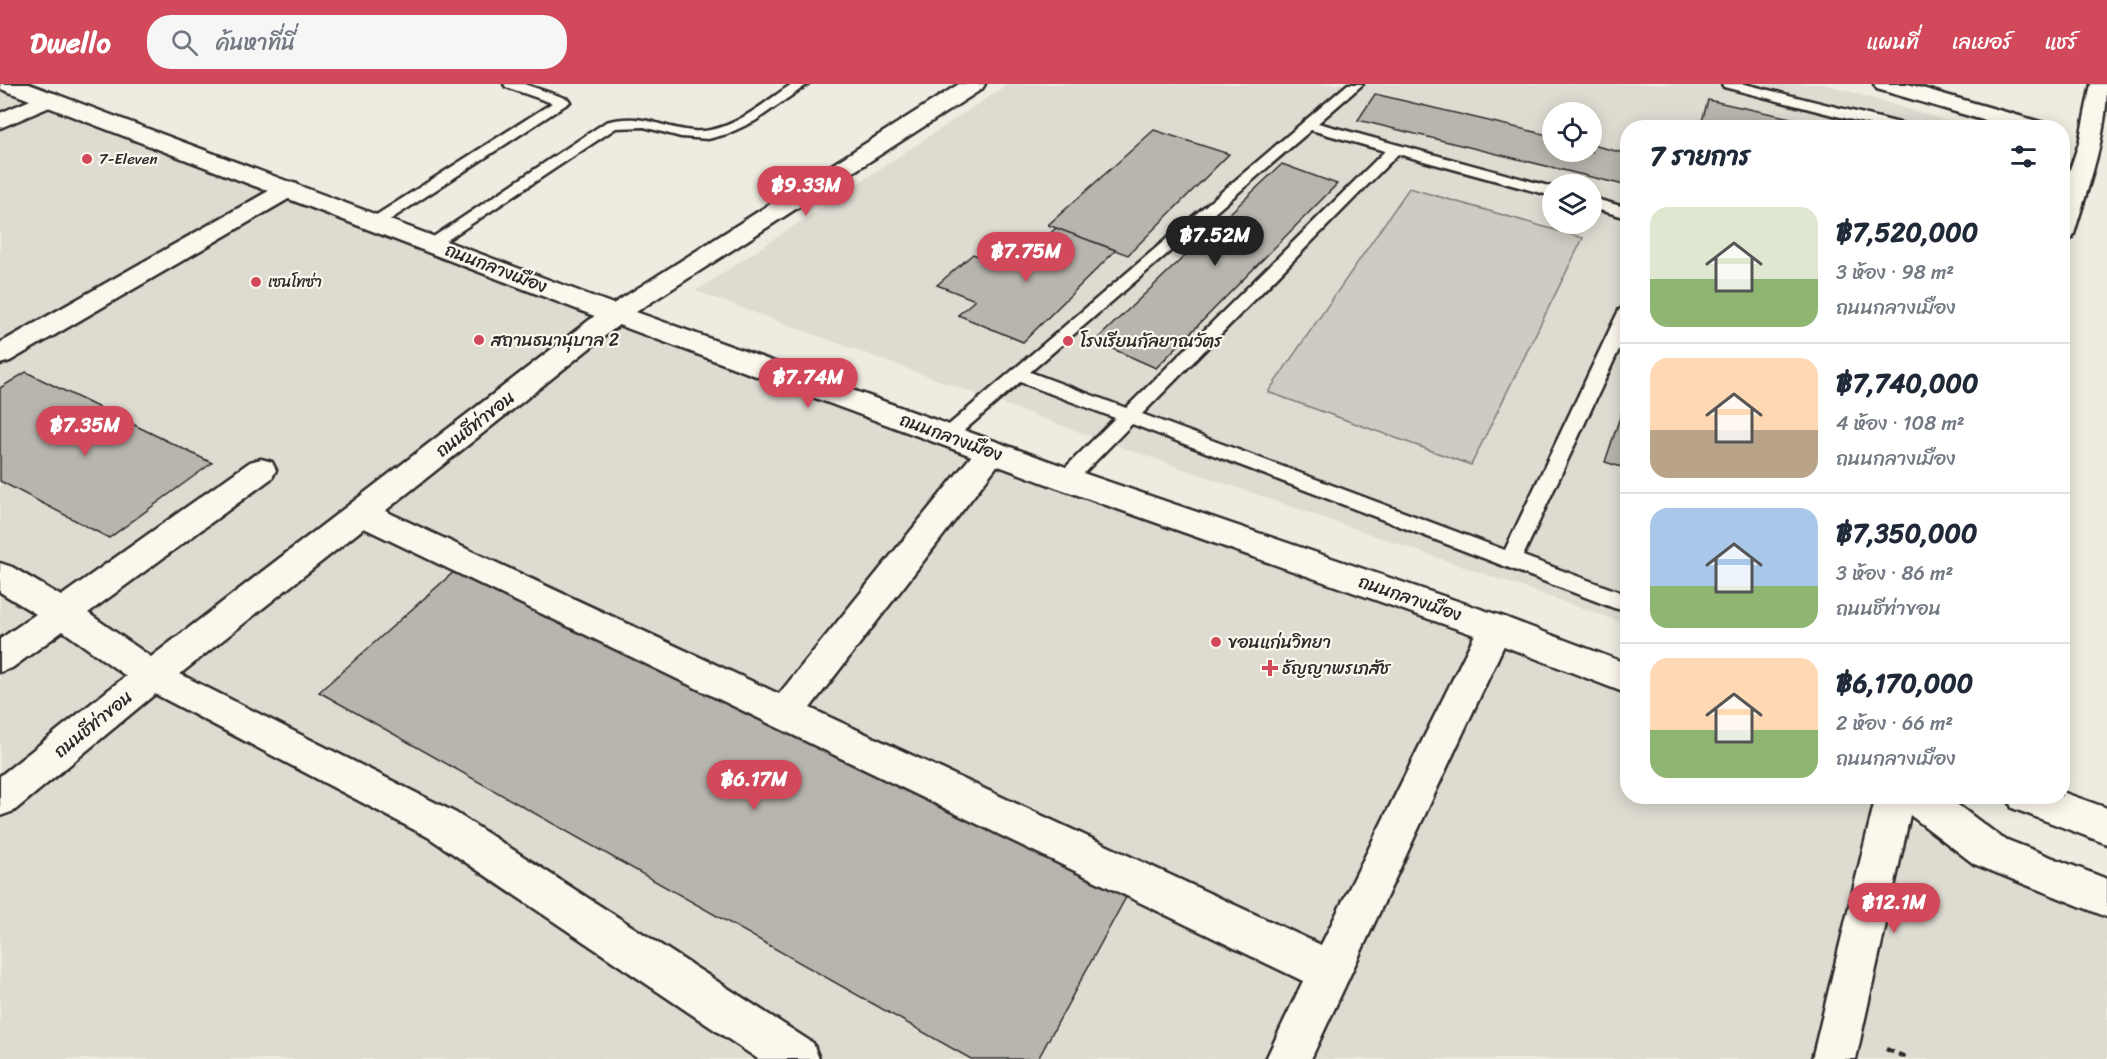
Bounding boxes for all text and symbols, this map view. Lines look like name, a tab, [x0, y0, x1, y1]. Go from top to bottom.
search box	[147, 15, 567, 69]
text: Dwello	[30, 18, 111, 67]
text: ค้นหาที่นี่	[216, 23, 295, 62]
text: แผนที่	[1867, 23, 1919, 61]
text: เลเยอร์	[1952, 23, 2012, 61]
text: แชร์	[2045, 23, 2077, 61]
icon: search	[168, 26, 201, 59]
map controls	[1542, 102, 1602, 234]
button: locate	[1542, 102, 1602, 162]
text: 7 รายการ	[1650, 133, 1750, 179]
icon: filters	[2007, 140, 2040, 173]
place label: 7-Eleven	[99, 146, 158, 172]
marker: 7-Eleven	[80, 152, 94, 166]
pin: ฿9.33M	[757, 166, 855, 217]
text: ฿9.33M	[771, 168, 841, 203]
button: layers	[1542, 174, 1602, 234]
text: ฿7,520,000	[1836, 209, 1978, 255]
pin: ฿7.52M	[1166, 216, 1264, 267]
text: ฿7.52M	[1180, 218, 1250, 253]
icon: home	[1698, 231, 1770, 303]
pin: ฿7.75M	[977, 232, 1075, 283]
street label: ถนนกลางเมือง	[440, 234, 553, 302]
text: ฿7.75M	[991, 234, 1061, 269]
text: 3 ห้อง · 98 m²	[1836, 255, 1954, 290]
place label: เซนโทซ่า	[268, 269, 322, 295]
marker: เซนโทซ่า	[249, 275, 263, 289]
text: ถนนกลางเมือง	[1836, 290, 1956, 325]
place label: สถานธนานุบาล 2	[490, 324, 619, 356]
place label: โรงเรียนกัลยาณวัตร	[1080, 325, 1223, 357]
marker: สถานธนานุบาล 2	[472, 333, 486, 347]
marker: โรงเรียนกัลยาณวัตร	[1061, 334, 1075, 348]
pin: ฿7.74M	[759, 358, 857, 409]
text: ฿7.74M	[773, 360, 843, 395]
text: ฿7,740,000	[1836, 360, 1978, 406]
street label: ถนนชีท่าขอน	[428, 382, 522, 466]
icon: home	[1698, 382, 1770, 454]
street label: ถนนกลางเมือง	[895, 404, 1008, 471]
pin: ฿7.35M	[36, 406, 134, 457]
text: 4 ห้อง · 108 m²	[1836, 406, 1965, 441]
text: ฿7.35M	[50, 408, 120, 443]
text: ถนนกลางเมือง	[1836, 441, 1956, 476]
text: ฿7,350,000	[1836, 510, 1977, 556]
icon: home	[1698, 532, 1770, 604]
text: 3 ห้อง · 86 m²	[1836, 556, 1953, 591]
street label: ถนนกลางเมือง	[1354, 565, 1467, 631]
text: ถนนชีท่าขอน	[1836, 591, 1941, 626]
place label: ขอนแก่นวิทยา	[1228, 626, 1331, 658]
marker: ขอนแก่นวิทยา	[1209, 635, 1223, 649]
place label: ธัญญาพรเภสัช	[1282, 652, 1391, 684]
text: ฿6,170,000	[1836, 660, 1973, 706]
marker: ธัญญาพรเภสัช	[1263, 661, 1277, 675]
street label: ถนนชีท่าขอน	[46, 682, 140, 766]
icon: home	[1698, 682, 1770, 754]
text: 2 ห้อง · 66 m²	[1836, 706, 1953, 741]
text: ถนนกลางเมือง	[1836, 741, 1956, 776]
pin: ฿6.17M	[705, 760, 803, 811]
text: ฿6.17M	[721, 762, 787, 797]
pin: ฿12.1M	[1845, 883, 1943, 934]
text: ฿12.1M	[1862, 885, 1926, 920]

